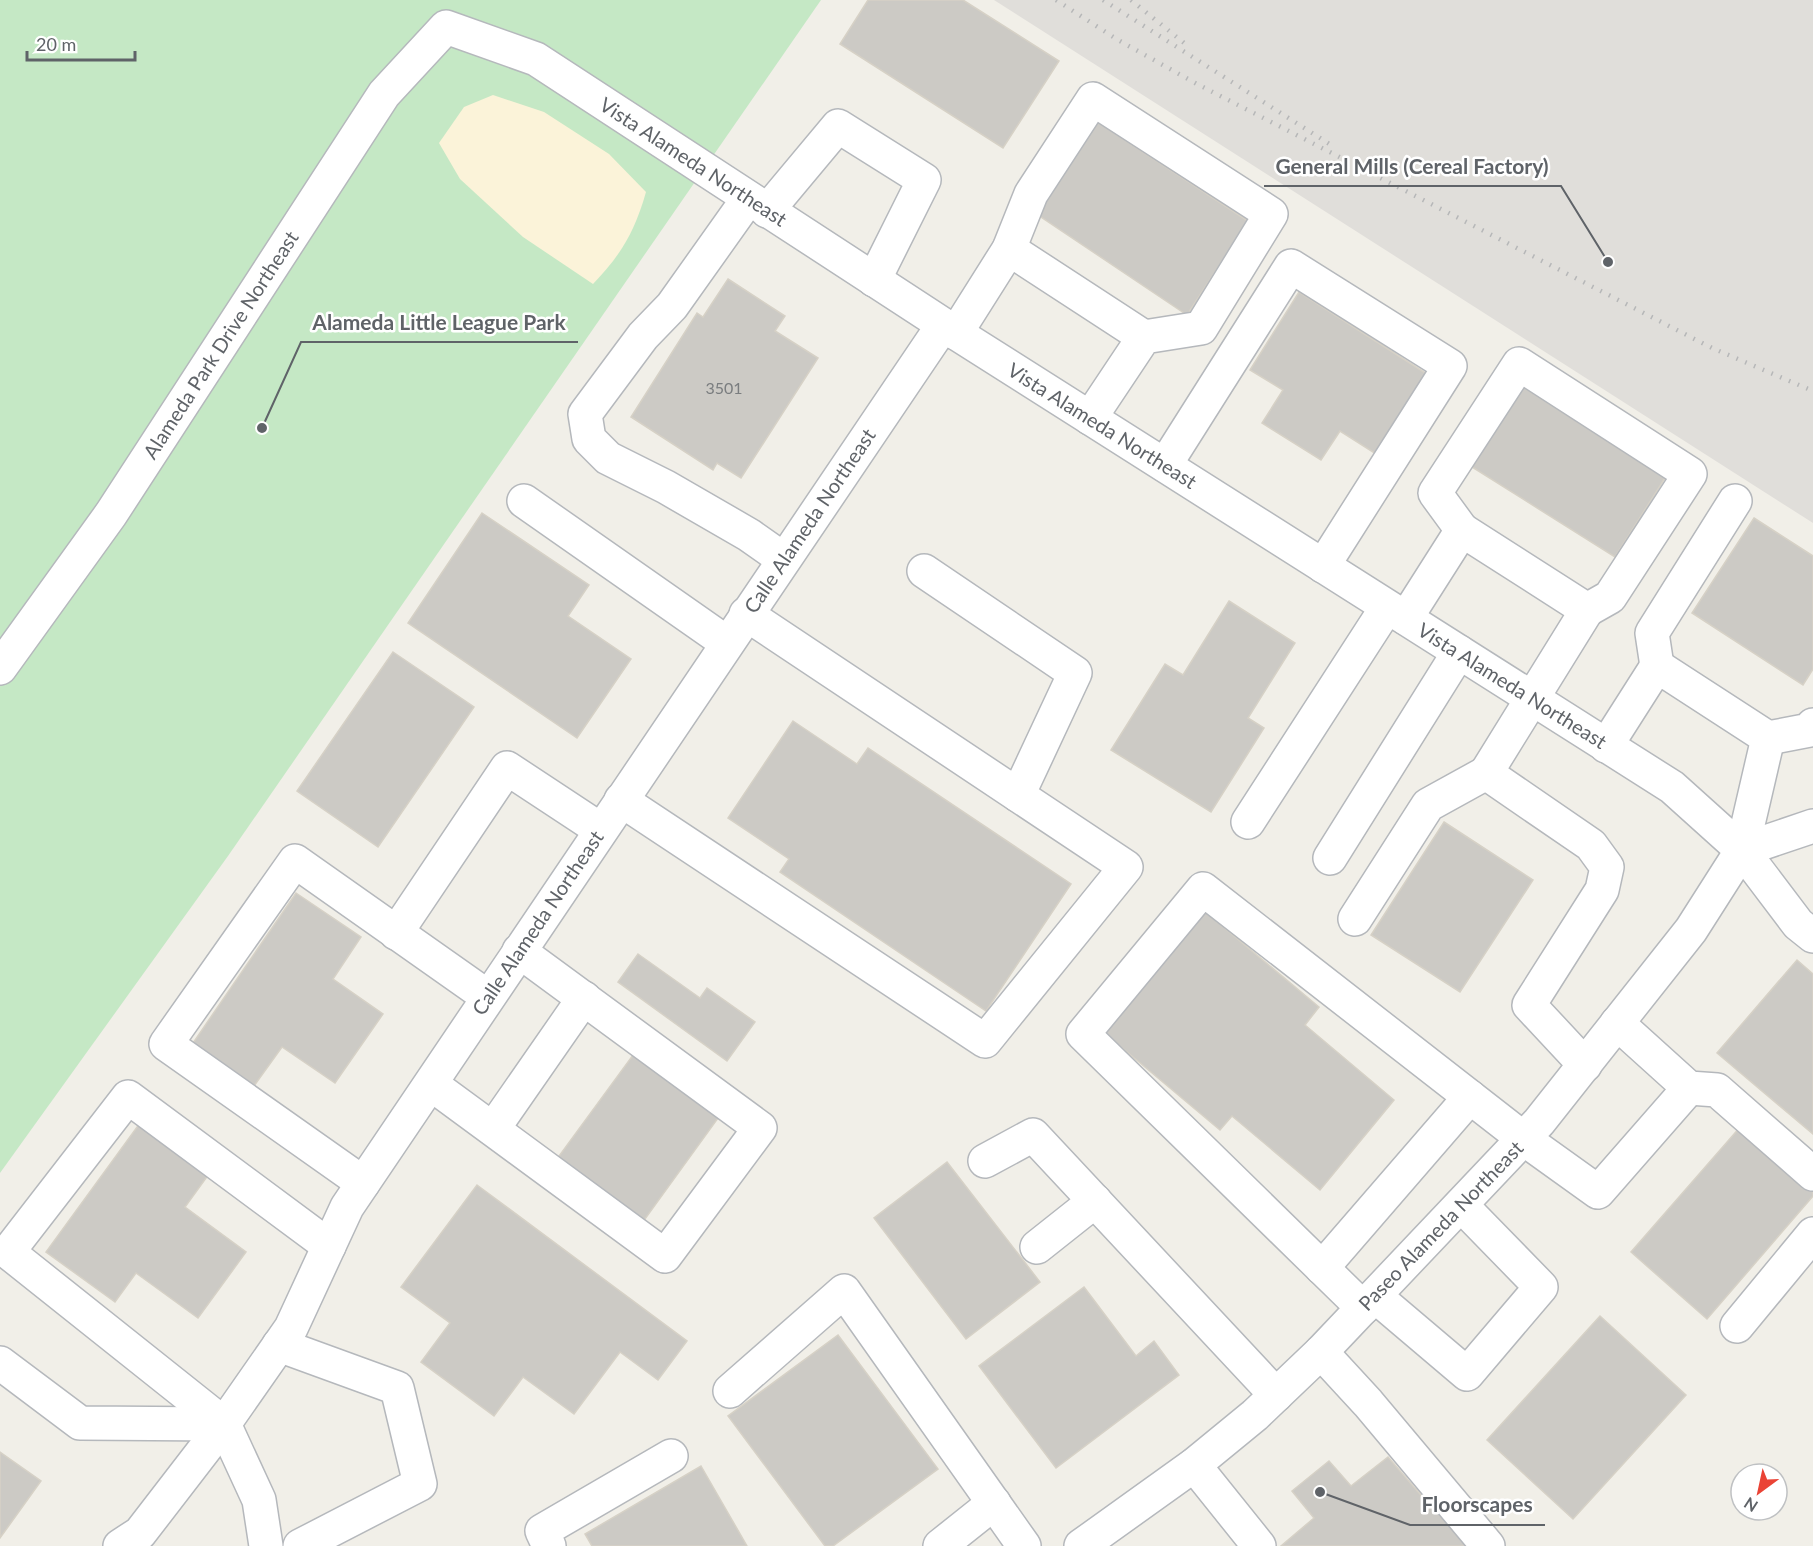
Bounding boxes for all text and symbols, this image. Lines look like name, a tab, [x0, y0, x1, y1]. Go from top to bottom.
scale bar	[27, 24, 135, 62]
text: 20 m	[36, 33, 76, 55]
street label: Vista Alameda Northeast	[595, 92, 792, 231]
callout: General Mills (Cereal Factory)	[1264, 147, 1561, 186]
text: General Mills (Cereal Factory)	[1275, 153, 1549, 178]
street label: Alameda Park Drive Northeast	[137, 226, 303, 463]
callout: Alameda Little League Park	[301, 303, 578, 342]
text: Alameda Little League Park	[311, 309, 566, 334]
street label: Vista Alameda Northeast	[1004, 357, 1201, 493]
house number: 3501	[705, 378, 743, 397]
street label: Calle Alameda Northeast	[738, 424, 880, 617]
street label: Vista Alameda Northeast	[1414, 617, 1611, 753]
street label: Calle Alameda Northeast	[466, 826, 608, 1019]
street label: Paseo Alameda Northeast	[1353, 1136, 1528, 1315]
north arrow	[1729, 1462, 1789, 1522]
callout: Floorscapes	[1410, 1486, 1545, 1525]
text: Floorscapes	[1421, 1491, 1533, 1516]
text: N	[1740, 1494, 1761, 1516]

